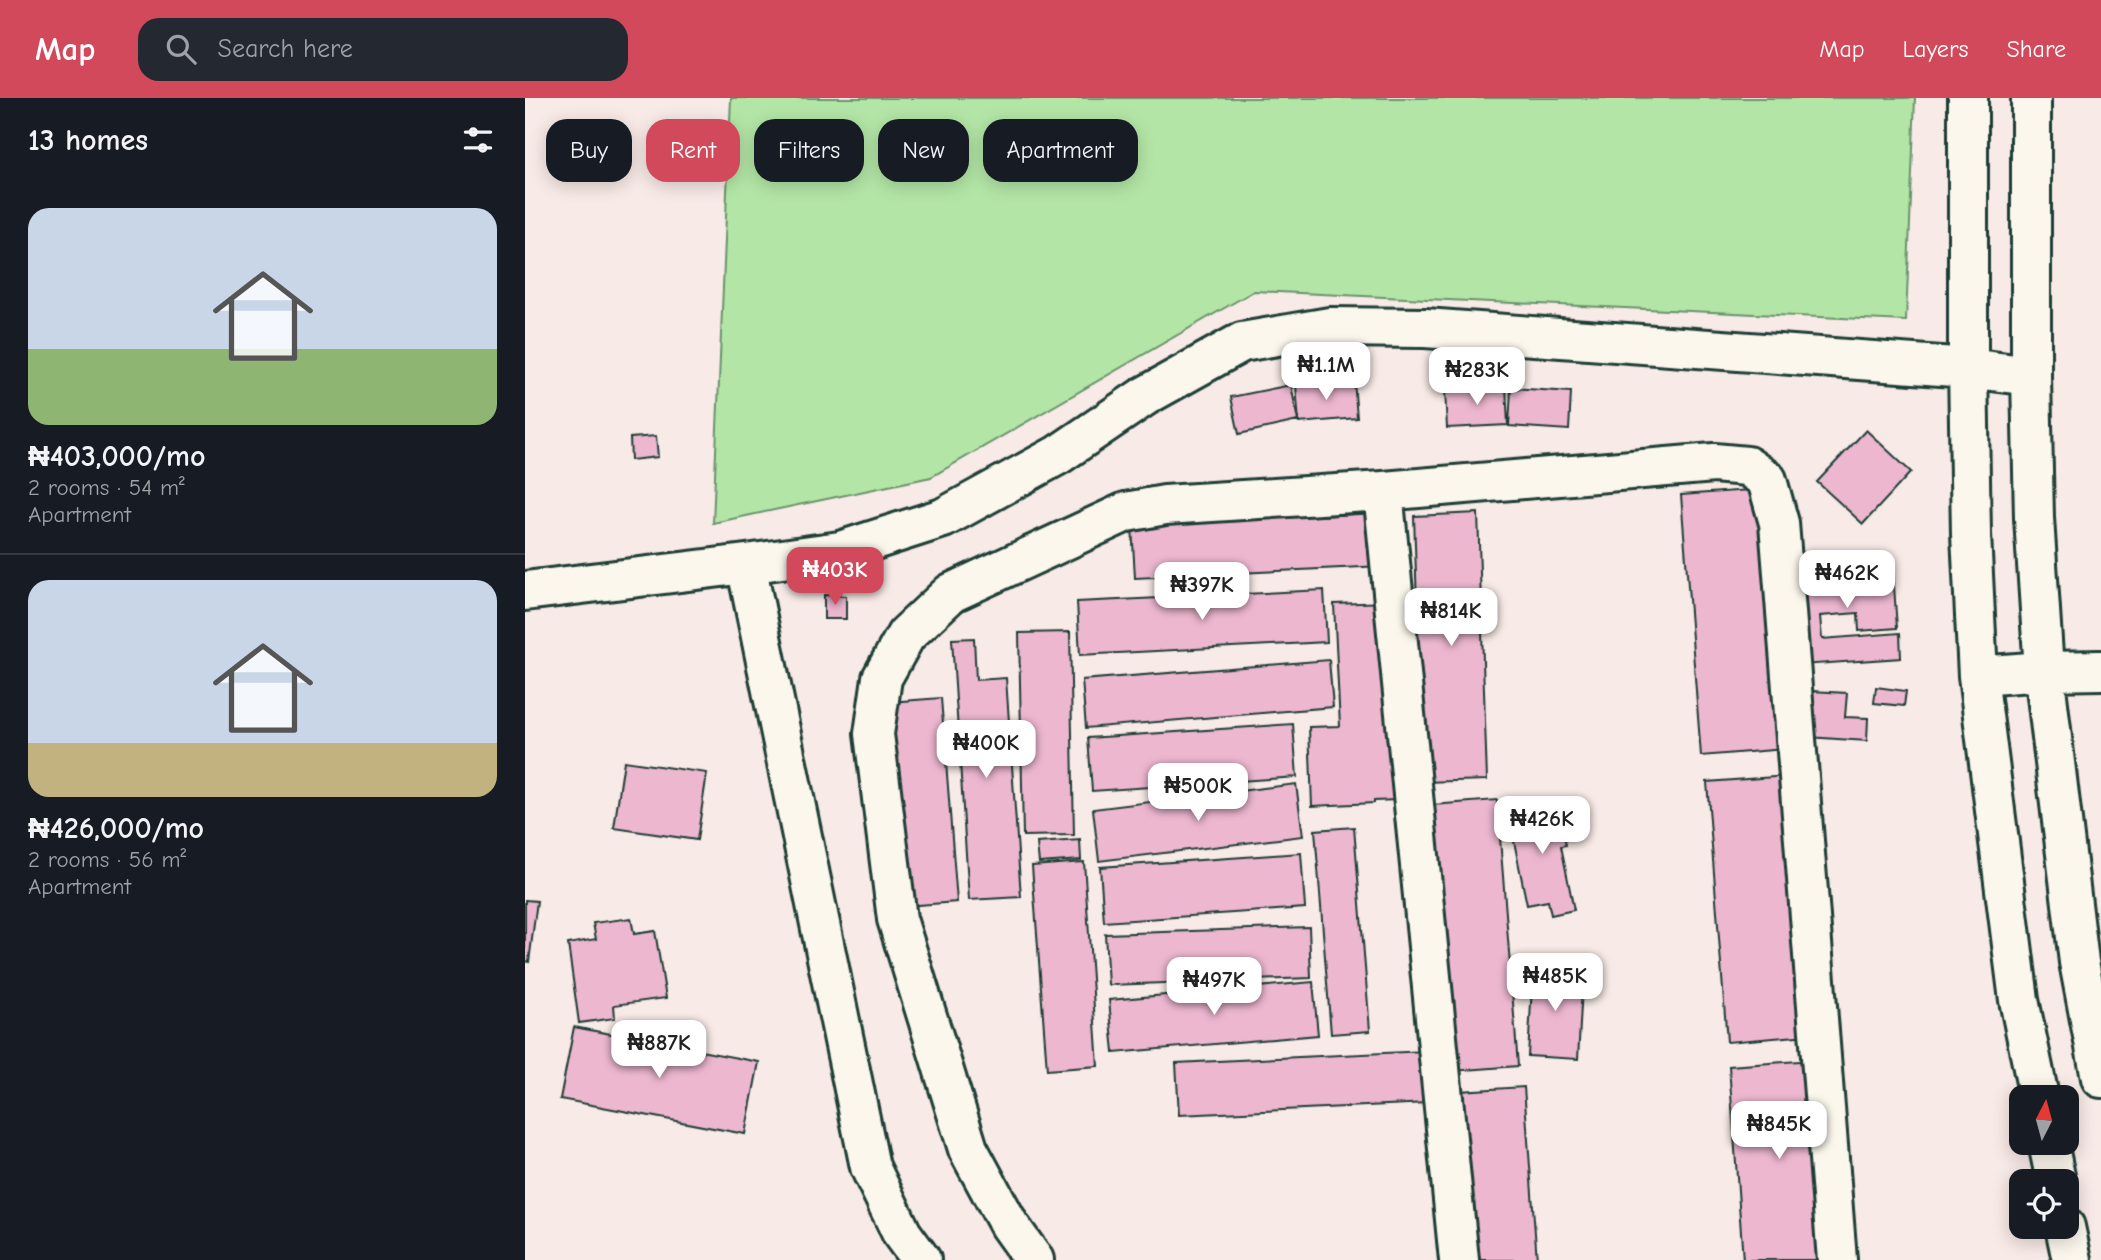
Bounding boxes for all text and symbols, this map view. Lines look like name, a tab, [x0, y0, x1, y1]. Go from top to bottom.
search box	[138, 18, 628, 81]
text: Map	[35, 30, 96, 68]
icon: search	[162, 30, 200, 68]
text: Search here	[218, 34, 353, 64]
text: Map	[1819, 35, 1865, 63]
text: Layers	[1903, 35, 1968, 63]
text: Share	[2006, 35, 2066, 63]
chip: Buy	[546, 119, 632, 182]
chip: Rent	[646, 119, 740, 182]
chip: Filters	[754, 119, 864, 182]
chip: New	[878, 119, 969, 182]
chip: Apartment	[983, 119, 1138, 182]
icon: filters	[459, 121, 497, 159]
text: 13 homes	[28, 123, 148, 158]
icon: home	[200, 253, 326, 379]
pin: ₦1.1M	[1277, 342, 1375, 402]
pin: ₦283K	[1428, 348, 1526, 407]
text: ₦1.1M	[1297, 351, 1355, 378]
text: ₦283K	[1445, 356, 1509, 383]
text: ₦403,000/mo	[28, 439, 205, 474]
text: 2 rooms · 54 m²	[28, 474, 185, 501]
text: Apartment	[28, 501, 131, 528]
pin: ₦403K	[786, 547, 884, 607]
pin: ₦462K	[1798, 550, 1896, 610]
text: ₦403K	[803, 556, 867, 583]
text: ₦462K	[1815, 559, 1879, 586]
pin: ₦397K	[1153, 562, 1251, 622]
text: ₦397K	[1170, 571, 1234, 598]
pin: ₦814K	[1402, 588, 1500, 648]
text: ₦814K	[1421, 597, 1481, 624]
icon: home	[200, 625, 326, 751]
pin: ₦400K	[937, 720, 1035, 780]
text: ₦400K	[953, 729, 1019, 756]
pin: ₦500K	[1149, 764, 1247, 823]
text: ₦500K	[1164, 772, 1232, 799]
pin: ₦426K	[1493, 796, 1591, 856]
text: ₦426K	[1510, 805, 1574, 832]
text: ₦426,000/mo	[28, 811, 204, 846]
text: 2 rooms · 56 m²	[28, 846, 186, 873]
text: Apartment	[28, 873, 131, 900]
pin: ₦485K	[1506, 954, 1604, 1013]
pin: ₦497K	[1165, 958, 1263, 1017]
text: ₦485K	[1523, 962, 1587, 989]
text: ₦497K	[1183, 966, 1245, 993]
pin: ₦887K	[610, 1020, 708, 1080]
text: ₦887K	[627, 1029, 691, 1056]
north arrow	[2009, 1085, 2079, 1155]
map controls	[2009, 1085, 2079, 1239]
pin: ₦845K	[1730, 1102, 1828, 1161]
text: ₦845K	[1747, 1110, 1811, 1137]
button: locate	[2009, 1169, 2079, 1239]

